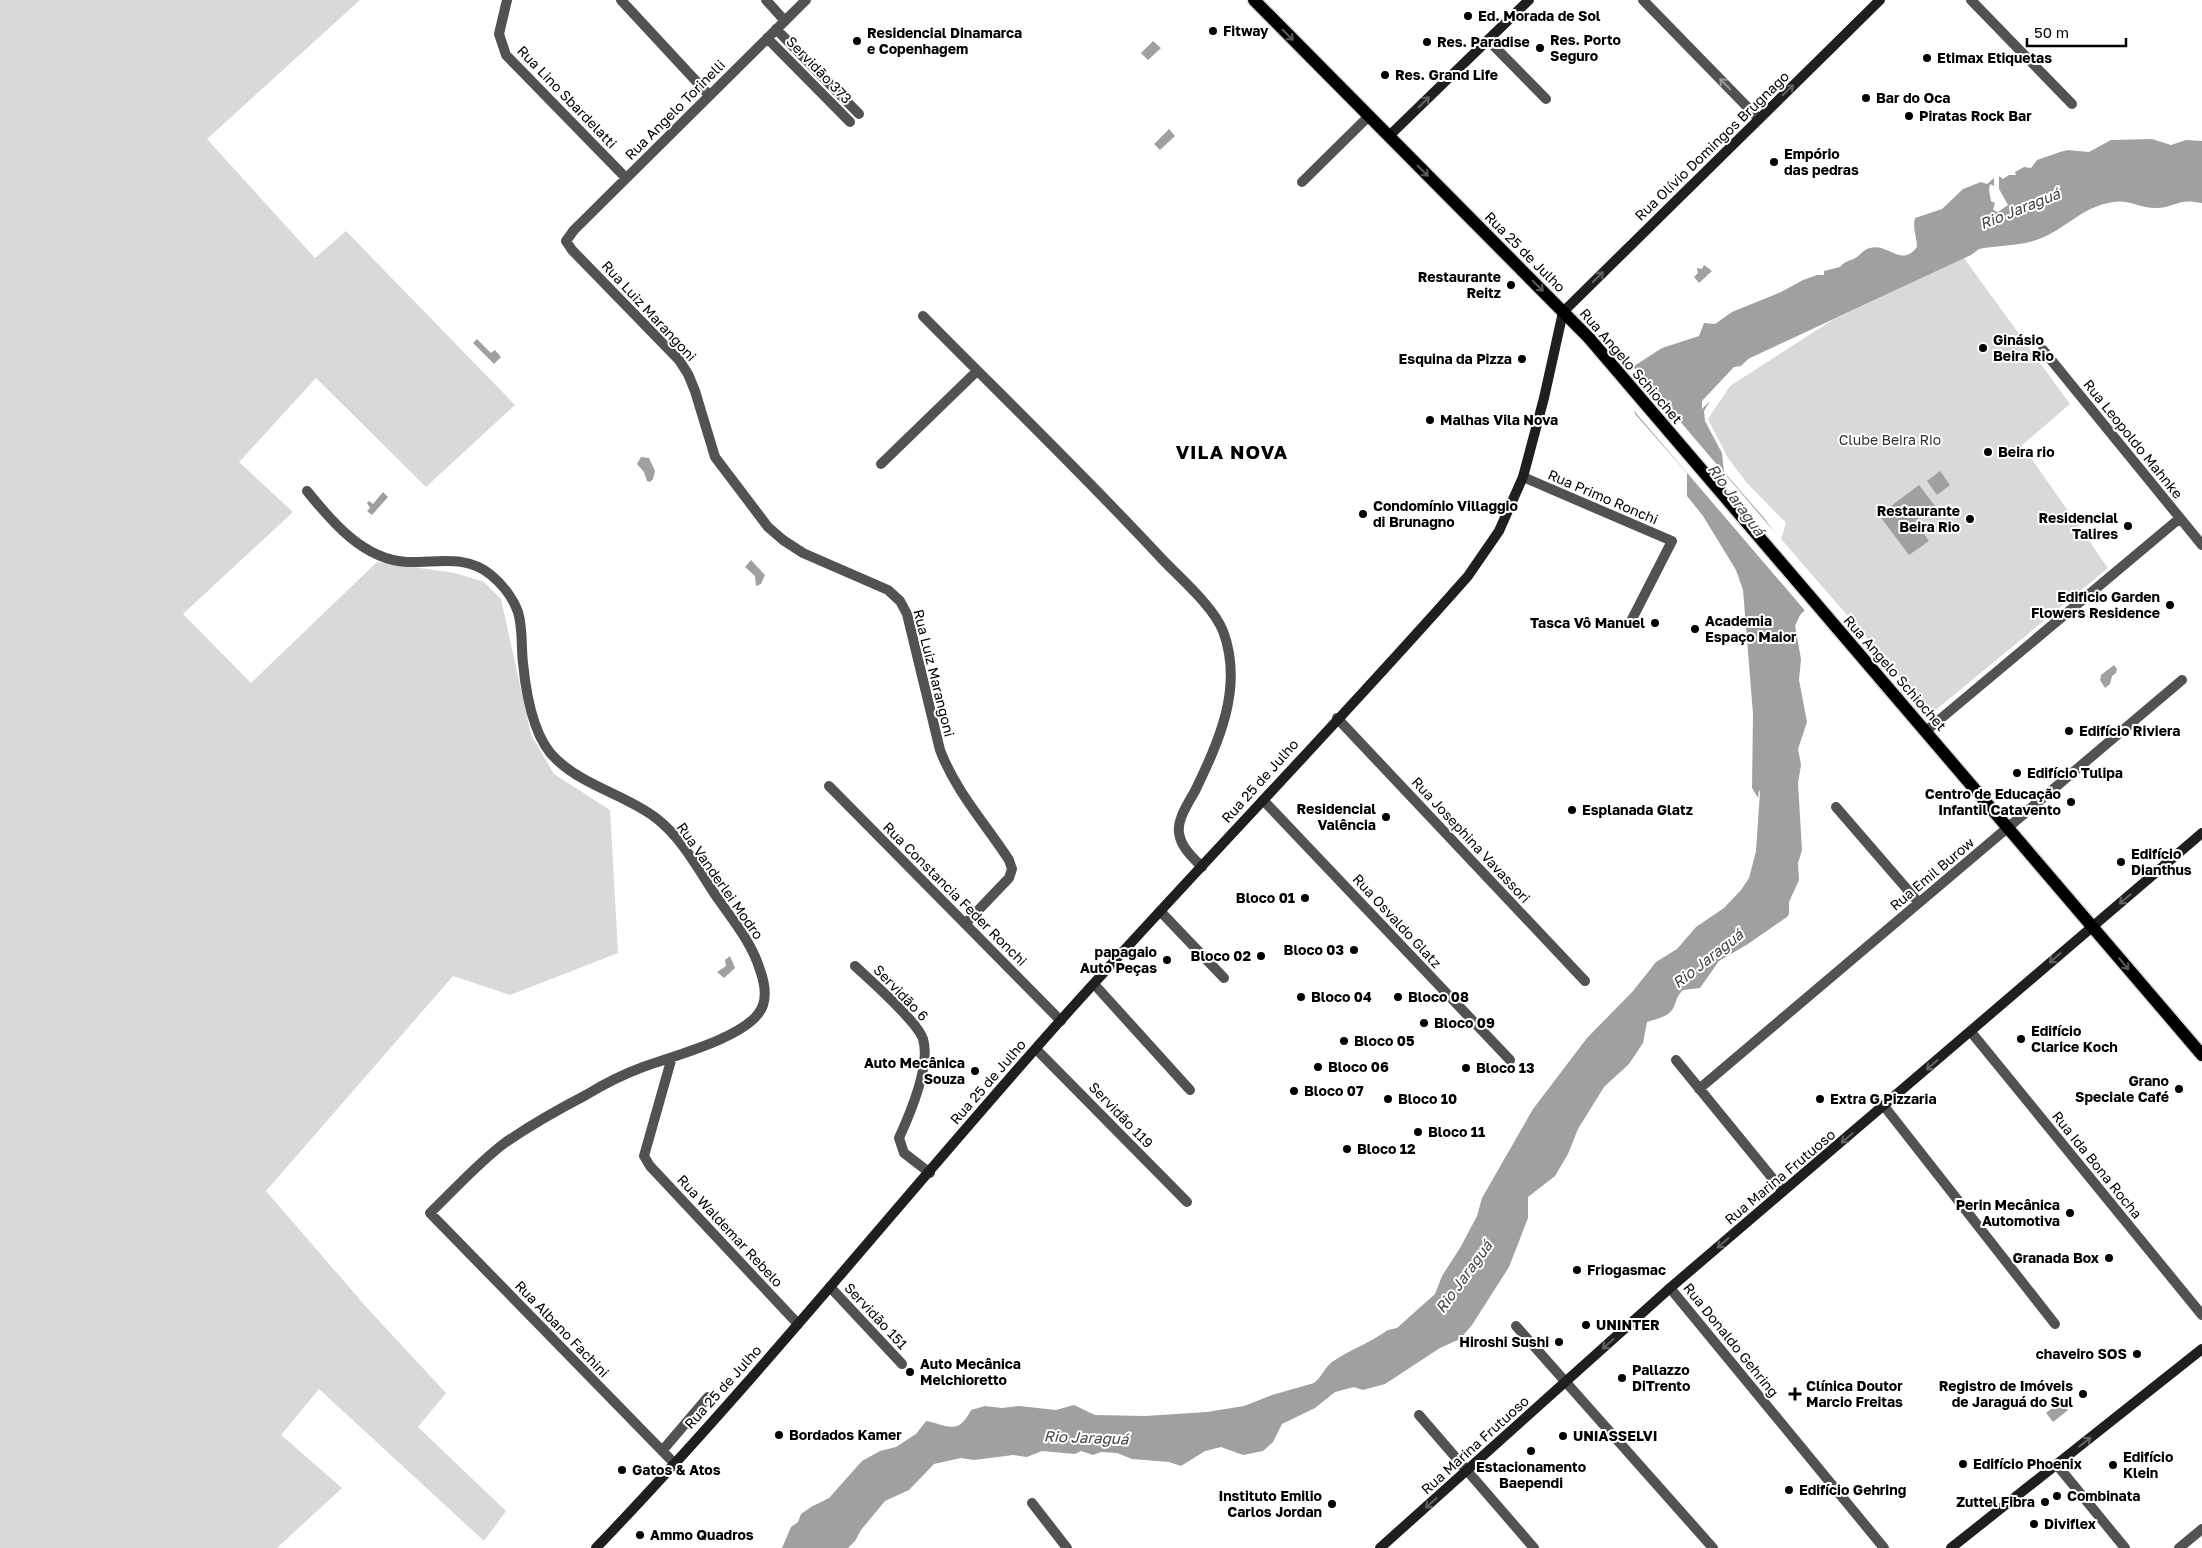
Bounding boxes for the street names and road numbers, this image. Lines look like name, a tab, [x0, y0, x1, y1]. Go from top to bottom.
street label: Servidão 373	[783, 33, 856, 107]
street label: Rua Lino Sbardelatti	[514, 42, 621, 151]
street label: Rua Angelo Torinelli	[621, 56, 728, 163]
street label: Rua Olívio Domingos Brugnago	[1631, 67, 1792, 224]
street label: Rua 25 de Julho	[1482, 208, 1569, 295]
street label: Rua Luiz Marangoni	[599, 257, 700, 364]
street label: Rua Angelo Schiochet	[1577, 304, 1686, 427]
street label: Rua Leopoldo Mahnke	[2080, 376, 2187, 502]
street label: Rua Primo Ronchi	[1545, 466, 1661, 527]
street label: Rua Luiz Marangoni	[910, 607, 959, 738]
street label: Rua Angelo Schiochet	[1841, 611, 1950, 734]
street label: Rua 25 de Julho	[1218, 735, 1302, 826]
street label: Rua Josephina Vavassori	[1409, 773, 1534, 906]
street label: Rua Constancia Feder Ronchi	[880, 818, 1031, 969]
street label: Rua Vanderlei Modro	[674, 819, 767, 942]
street label: Rua Emil Burow	[1886, 833, 1977, 914]
street label: Rua Osvaldo Glatz	[1349, 870, 1445, 971]
street label: Servidão 6	[870, 961, 932, 1024]
street label: Rua 25 de Julho	[946, 1036, 1029, 1128]
street label: Servidão 119	[1086, 1078, 1157, 1151]
street label: Rua Ida Bona Rocha	[2049, 1108, 2146, 1222]
street label: Rua Marina Frutuoso	[1721, 1125, 1838, 1228]
street label: Rua Waldemar Rebelo	[674, 1171, 787, 1290]
street label: Rua Albano Fachini	[512, 1277, 613, 1381]
street label: Servidão 151	[841, 1279, 912, 1353]
street label: Rua Donaldo Gehring	[1680, 1279, 1783, 1400]
street label: Rua 25 de Julho	[681, 1341, 765, 1432]
street label: Rua Marina Frutuoso	[1417, 1392, 1532, 1497]

